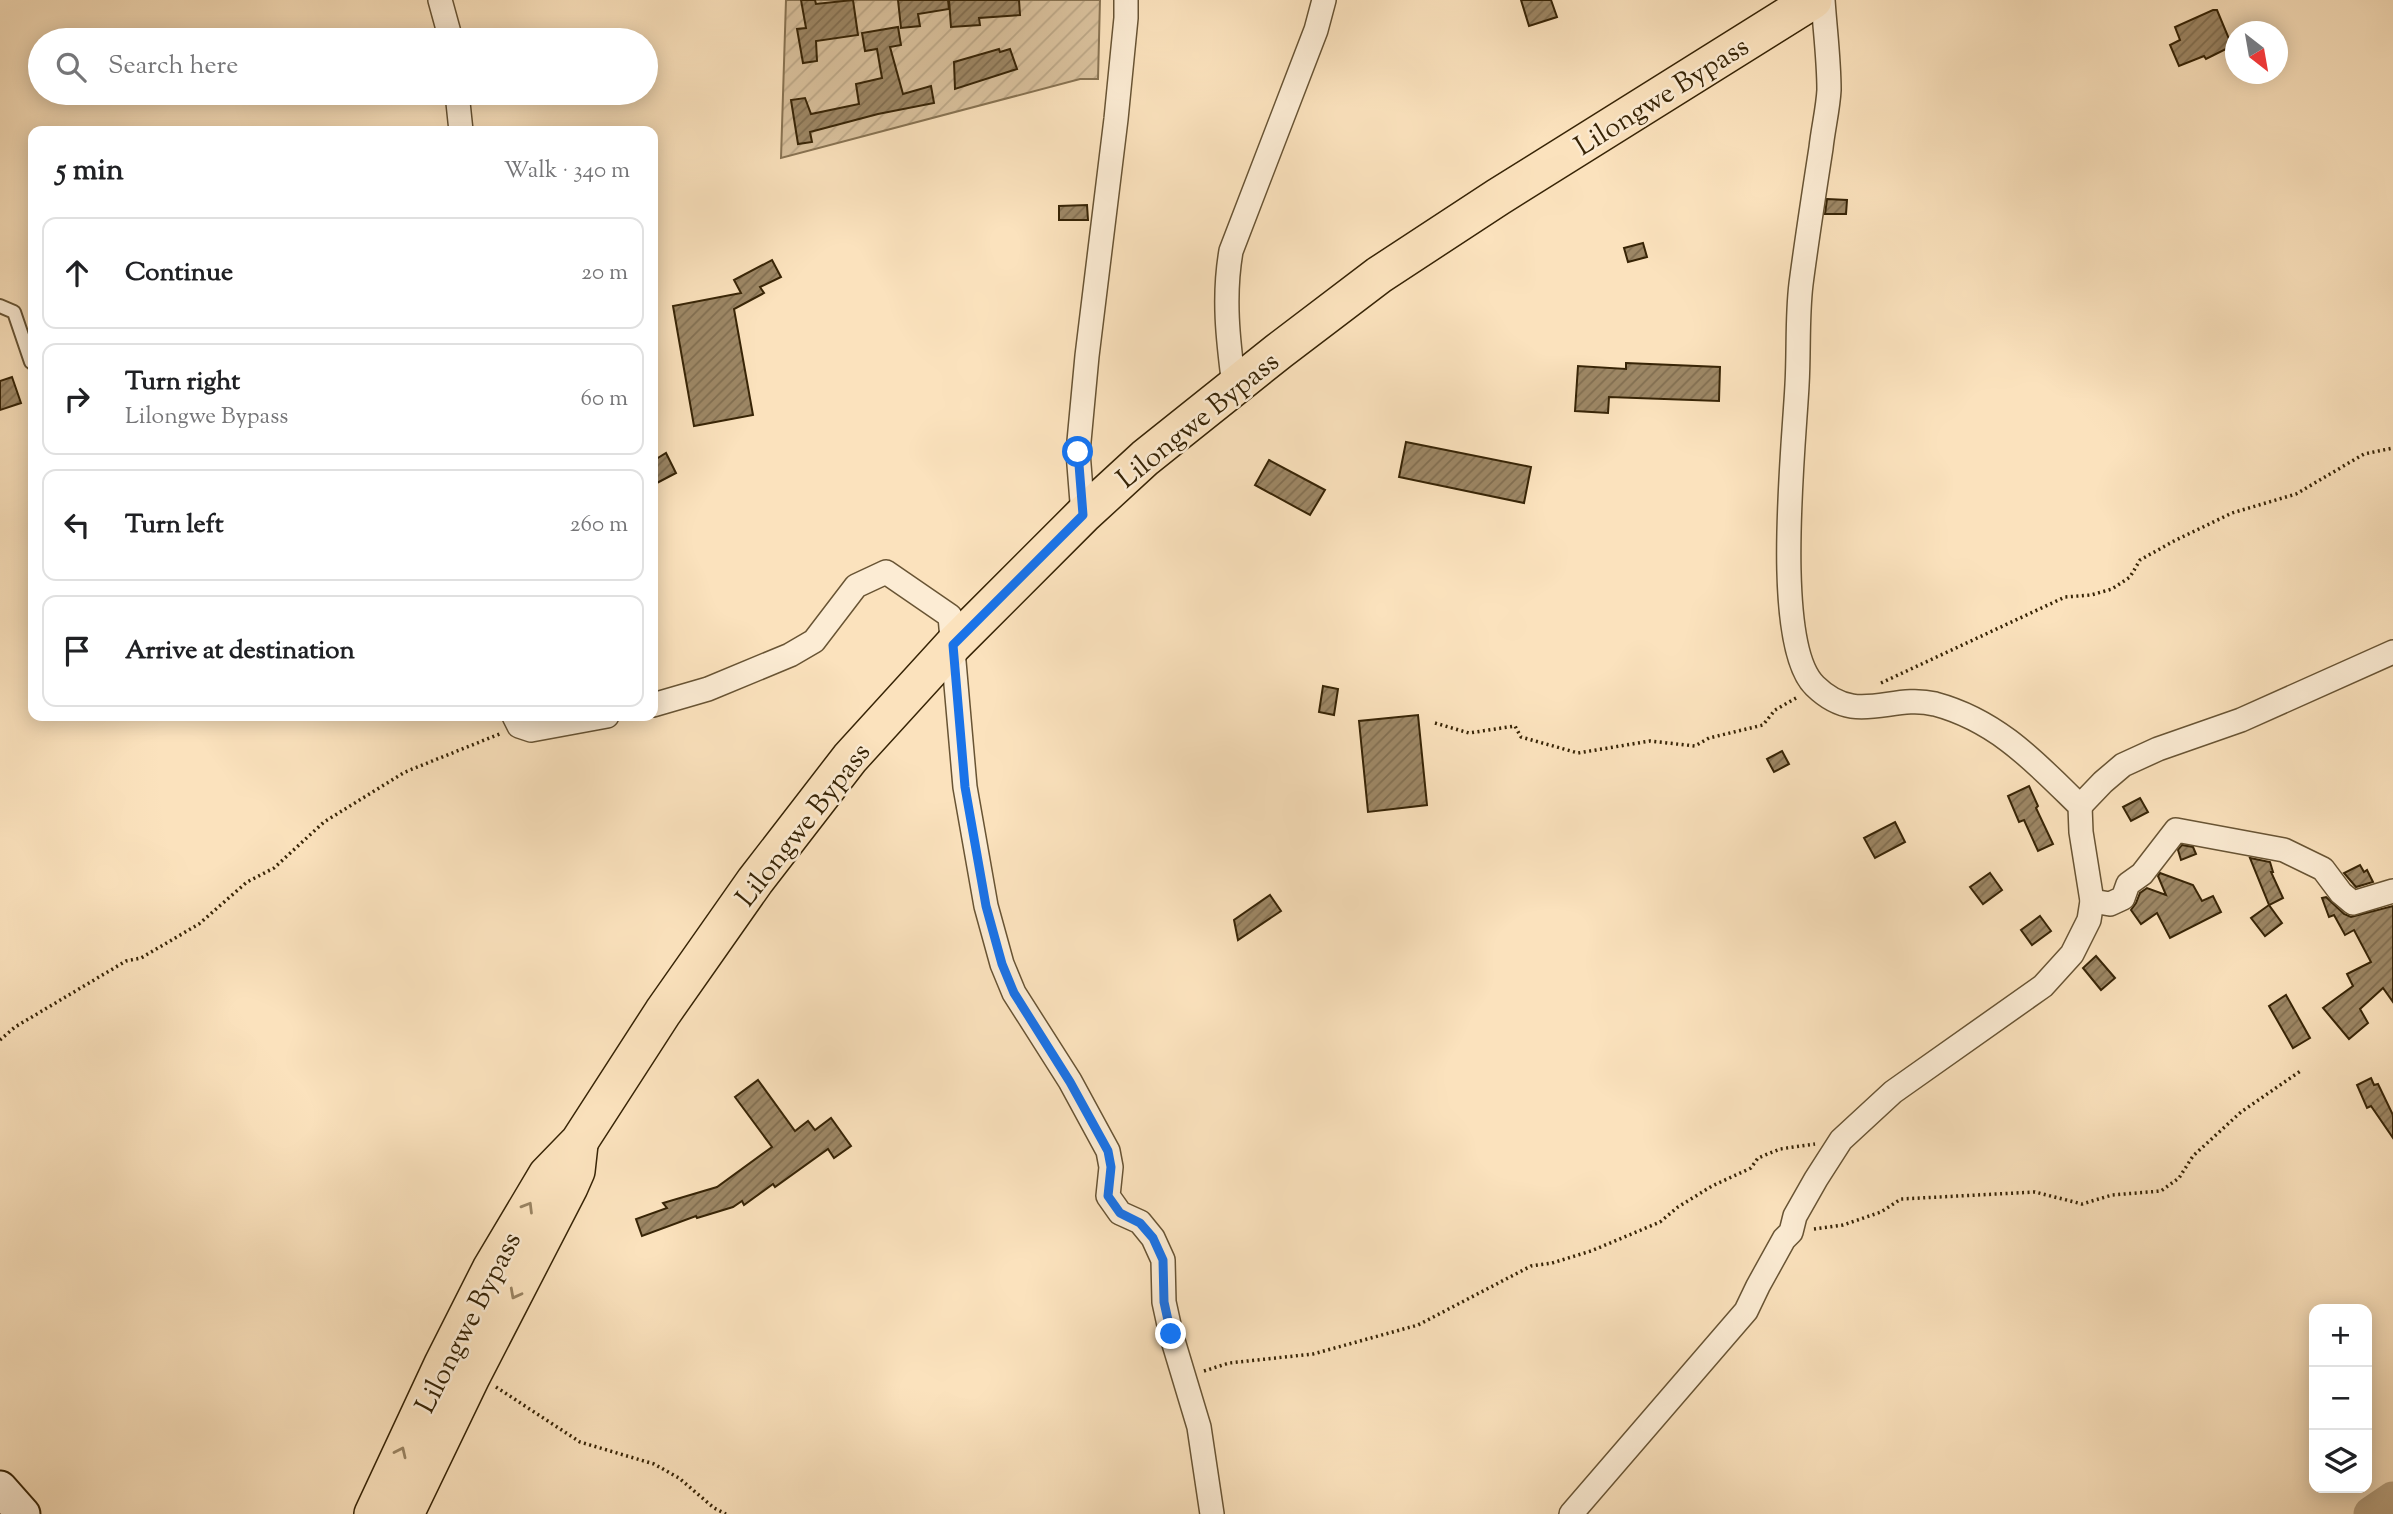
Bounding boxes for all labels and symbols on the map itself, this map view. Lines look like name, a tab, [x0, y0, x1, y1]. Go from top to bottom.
north arrow	[2225, 21, 2288, 84]
street label: Lilongwe Bypass	[1568, 28, 1757, 167]
street label: Lilongwe Bypass	[1109, 343, 1289, 499]
route start	[1062, 436, 1093, 467]
street label: Lilongwe Bypass	[727, 735, 881, 916]
one-way arrow	[520, 1201, 533, 1214]
street label: Lilongwe Bypass	[407, 1226, 533, 1421]
one-way arrow	[509, 1287, 523, 1299]
route end	[1155, 1318, 1186, 1349]
one-way arrow	[393, 1447, 407, 1459]

